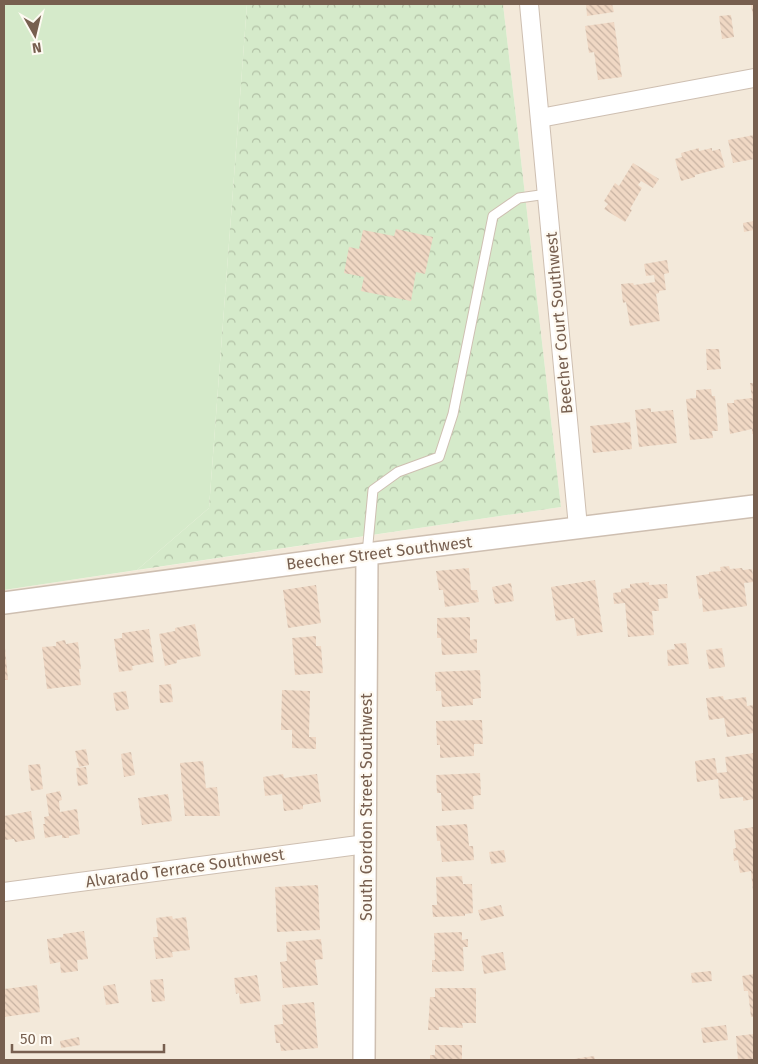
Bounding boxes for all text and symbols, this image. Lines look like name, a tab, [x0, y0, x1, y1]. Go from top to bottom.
north arrow	[10, 10, 60, 60]
text: N	[31, 38, 43, 56]
street label: Beecher Court Southwest	[542, 231, 576, 415]
street label: Beecher Street Southwest	[285, 532, 473, 574]
street label: South Gordon Street Southwest	[357, 693, 376, 921]
street label: Alvarado Terrace Southwest	[84, 845, 286, 891]
scale bar	[12, 1022, 165, 1054]
text: 50 m	[20, 1030, 53, 1048]

